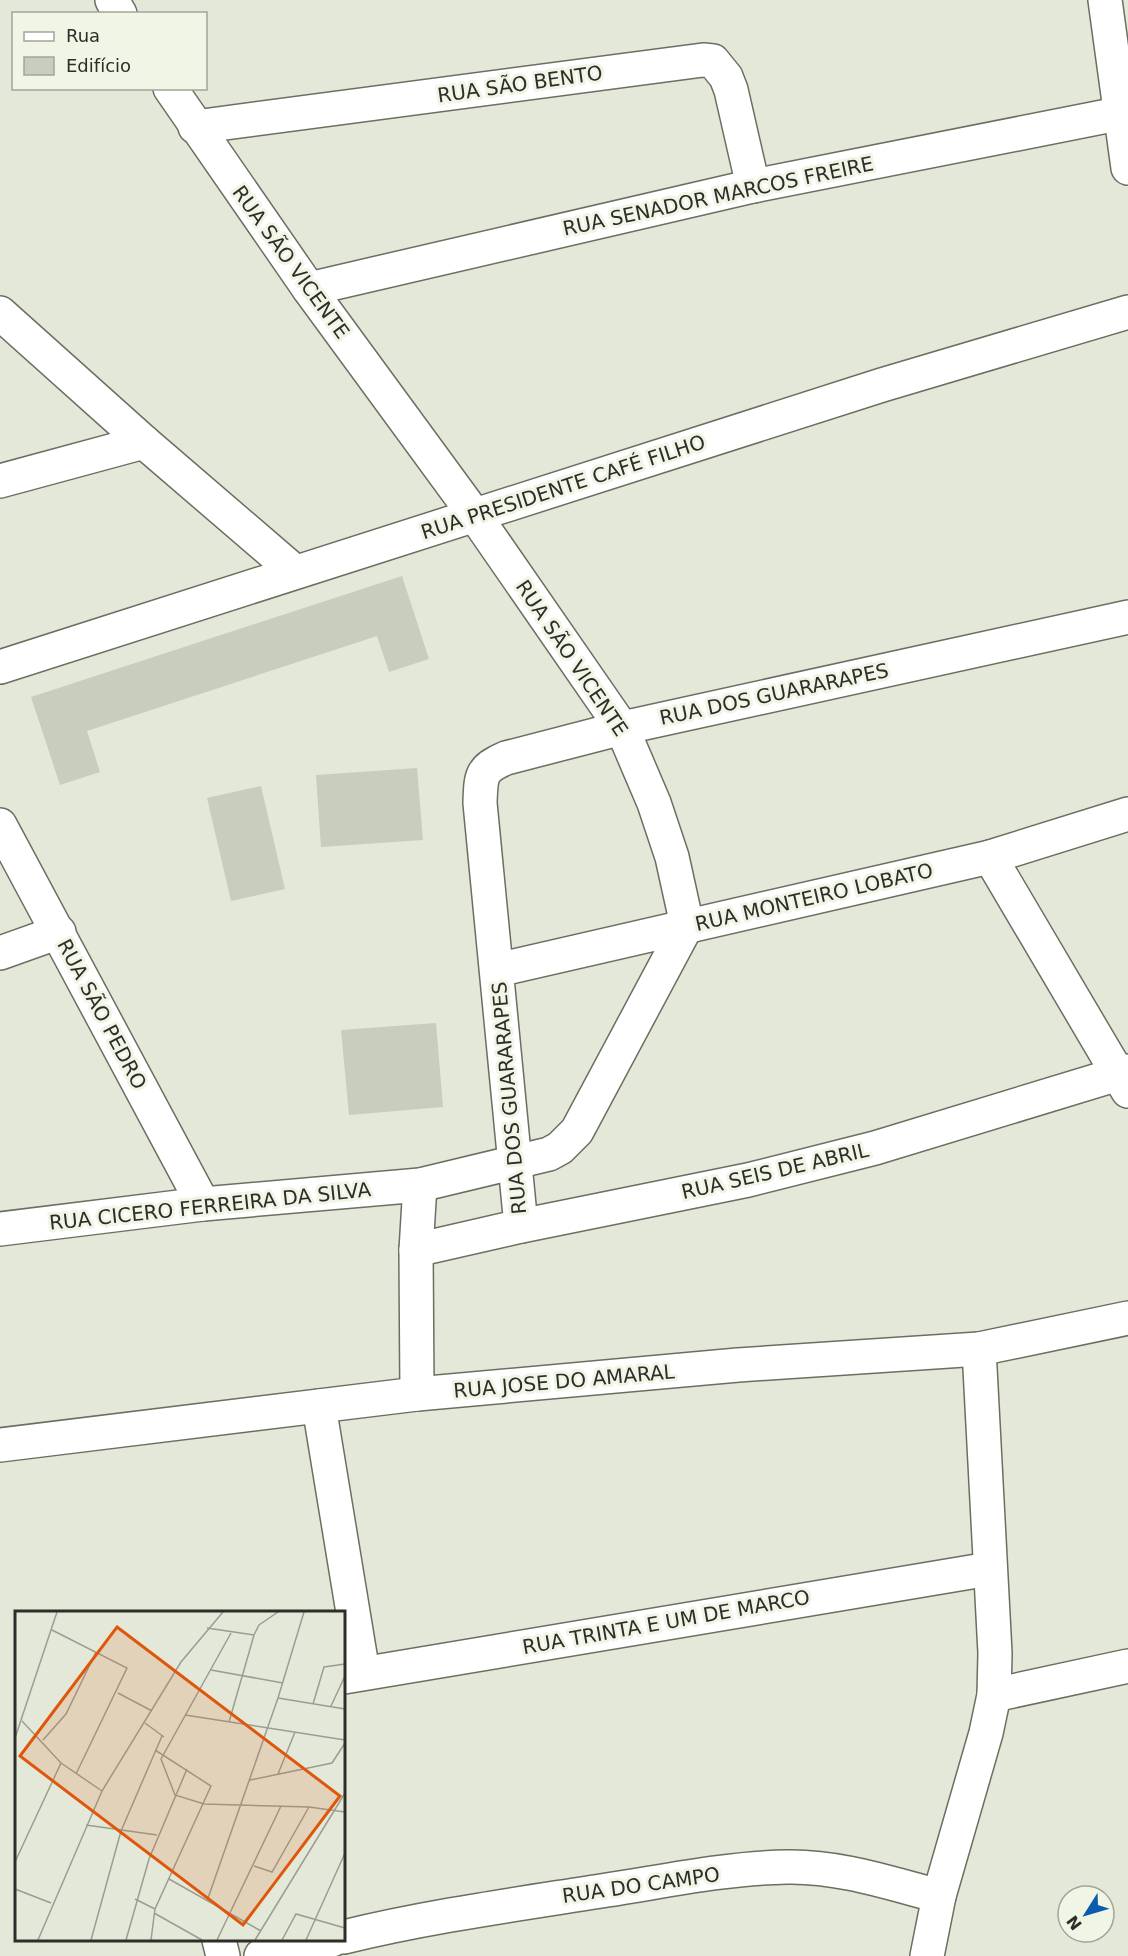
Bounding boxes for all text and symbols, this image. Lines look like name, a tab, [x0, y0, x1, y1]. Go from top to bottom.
legend	[12, 12, 207, 90]
text: Rua	[66, 25, 100, 46]
text: Edifício	[66, 55, 131, 76]
street label: RUA SÃO BENTO	[436, 61, 604, 107]
street label: RUA SENADOR MARCOS FREIRE	[560, 151, 876, 241]
street label: RUA SÃO VICENTE	[227, 181, 355, 343]
street label: RUA PRESIDENTE CAFÉ FILHO	[418, 430, 708, 544]
street label: RUA SÃO VICENTE	[511, 575, 633, 741]
street label: RUA DOS GUARARAPES	[657, 658, 891, 730]
street label: RUA MONTEIRO LOBATO	[693, 858, 935, 936]
street label: RUA SÃO PEDRO	[52, 935, 152, 1093]
street label: RUA DOS GUARARAPES	[487, 981, 531, 1215]
street label: RUA SEIS DE ABRIL	[679, 1138, 872, 1204]
street label: RUA CICERO FERREIRA DA SILVA	[48, 1177, 372, 1235]
street label: RUA JOSE DO AMARAL	[452, 1359, 676, 1403]
street label: RUA TRINTA E UM DE MARCO	[520, 1585, 812, 1659]
inset map	[15, 1611, 345, 1941]
street label: RUA DO CAMPO	[561, 1862, 721, 1908]
north arrow	[1056, 1884, 1116, 1944]
text: N	[1063, 1912, 1086, 1934]

